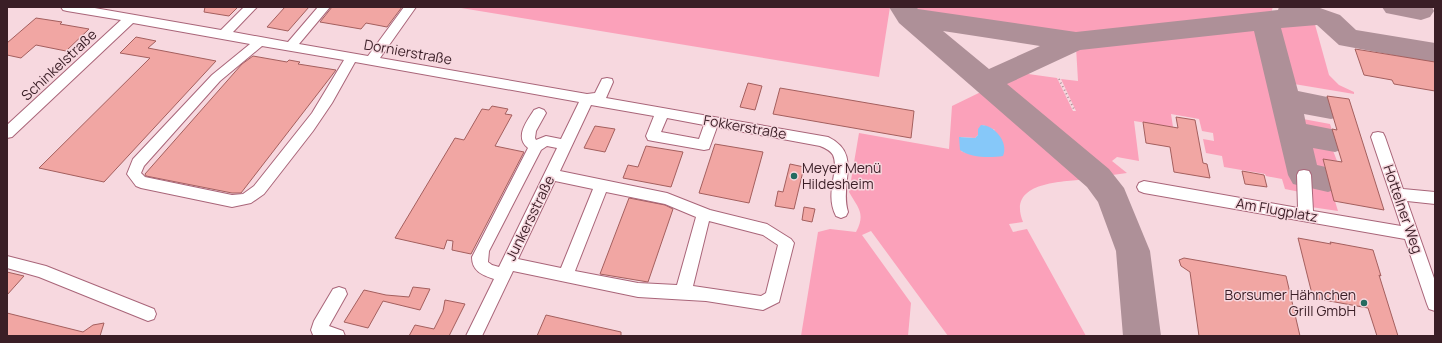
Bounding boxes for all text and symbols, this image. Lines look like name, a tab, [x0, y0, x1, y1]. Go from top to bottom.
street label: Schinkelstraße	[17, 25, 100, 105]
street label: Dornierstraße	[362, 34, 454, 69]
street label: Fokkerstraße	[702, 110, 788, 143]
place label: Meyer Menü Hildesheim	[802, 158, 881, 193]
street label: Hottelner Weg	[1379, 162, 1428, 256]
marker: Meyer Menü Hildesheim	[789, 171, 799, 181]
street label: Junkersstraße	[501, 172, 558, 263]
street label: Am Flugplatz	[1235, 193, 1320, 226]
place label: Borsumer Hähnchen Grill GmbH	[1225, 285, 1356, 320]
marker: Borsumer Hähnchen Grill GmbH	[1359, 298, 1369, 308]

